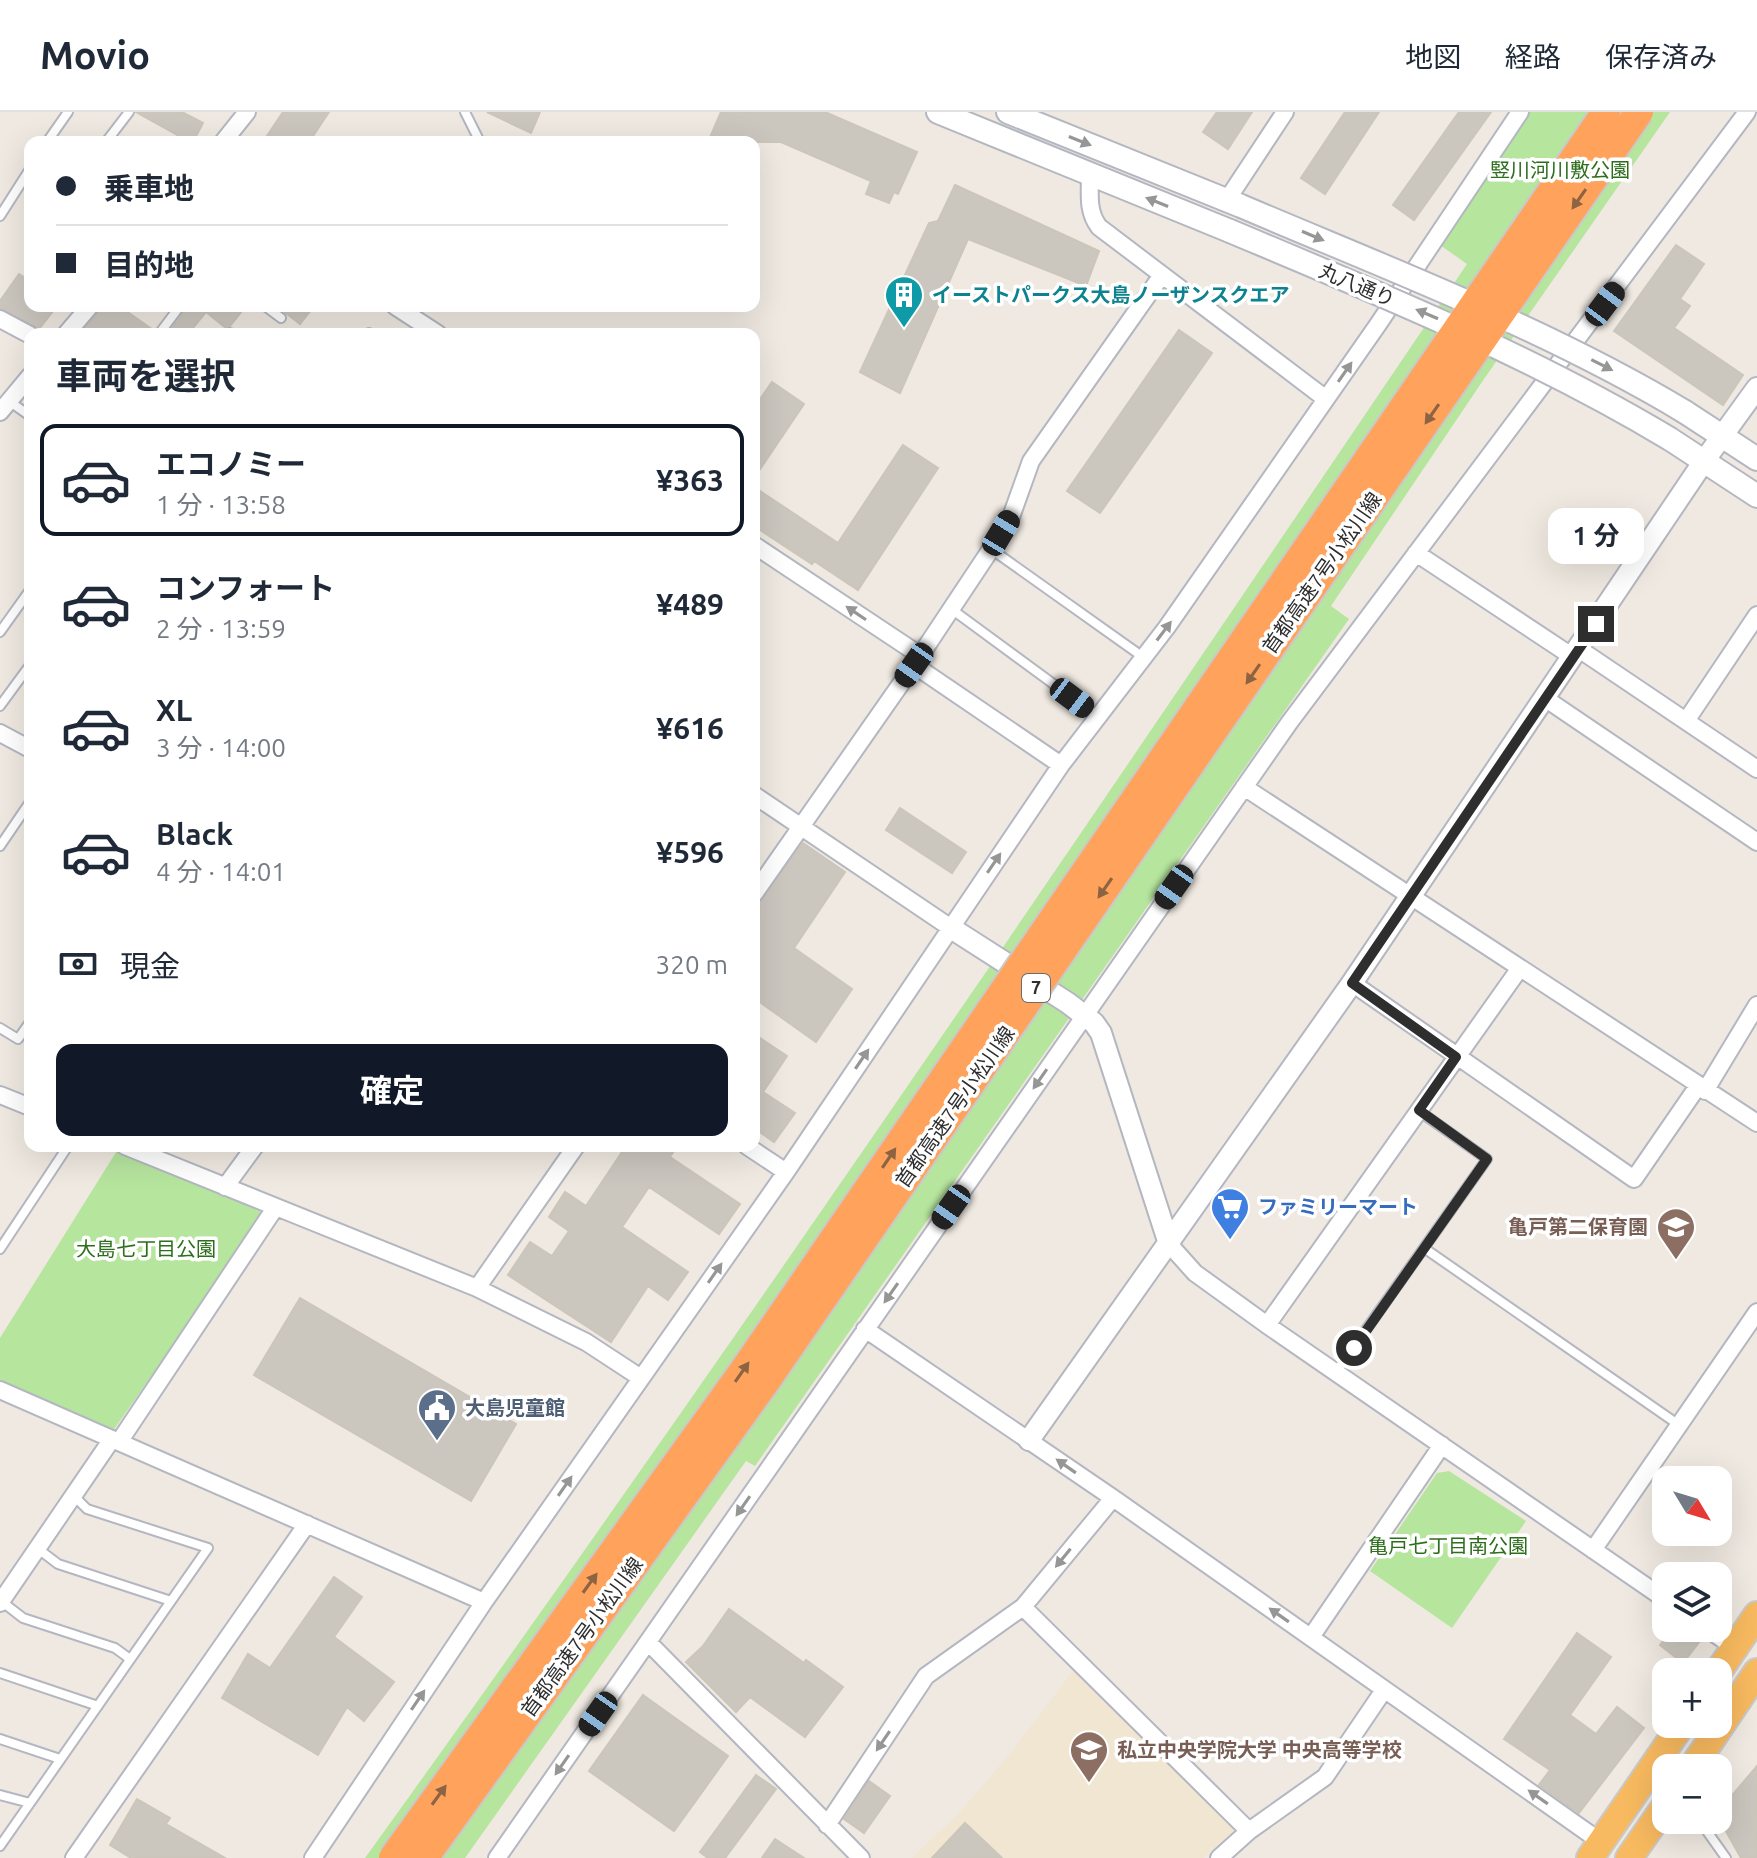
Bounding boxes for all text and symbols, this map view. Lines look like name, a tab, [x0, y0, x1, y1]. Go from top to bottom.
text: Movio	[40, 34, 150, 76]
text: 地図	[1405, 41, 1461, 72]
text: 経路	[1505, 41, 1561, 72]
text: 保存済み	[1605, 41, 1717, 72]
one-way arrow	[1068, 135, 1092, 148]
park label: 竪川河川敷公園	[1490, 158, 1630, 181]
text: 乗車地	[104, 171, 194, 205]
one-way arrow	[1572, 189, 1587, 210]
one-way arrow	[1145, 195, 1169, 208]
one-way arrow	[1301, 230, 1325, 243]
text: 目的地	[104, 248, 194, 282]
street label: 丸八通り	[1316, 258, 1399, 311]
building icon: イーストパークス大島ノーザンスクエア	[883, 274, 925, 329]
car	[1581, 278, 1629, 330]
place label: イーストパークス大島ノーザンスクエア	[932, 283, 1290, 306]
one-way arrow	[1415, 308, 1439, 321]
text: 車両を選択	[56, 355, 236, 396]
one-way arrow	[1590, 358, 1613, 372]
one-way arrow	[1337, 361, 1352, 382]
one-way arrow	[1425, 403, 1440, 424]
icon: car	[60, 444, 132, 516]
text: エコノミー	[156, 447, 306, 481]
text: ¥363	[656, 463, 724, 497]
street label: 首都高速7号小松川線	[1257, 488, 1386, 658]
text: 1 分 · 13:58	[156, 490, 286, 519]
car	[978, 506, 1024, 560]
callout: 1 分	[1548, 508, 1644, 564]
text: 1 分	[1573, 521, 1619, 550]
icon: car	[60, 568, 132, 640]
text: コンフォート	[156, 571, 335, 605]
text: ¥489	[656, 587, 724, 621]
one-way arrow	[845, 605, 866, 620]
route end	[1578, 606, 1614, 642]
text: 2 分 · 13:59	[156, 614, 286, 643]
one-way arrow	[1155, 621, 1171, 641]
car	[890, 638, 938, 692]
one-way arrow	[1246, 663, 1261, 684]
car	[1046, 674, 1098, 722]
icon: car	[60, 692, 132, 764]
text: XL	[156, 693, 192, 727]
text: ¥616	[656, 711, 724, 745]
text: 3 分 · 14:00	[156, 733, 286, 762]
icon: car	[60, 816, 132, 888]
text: Black	[156, 817, 233, 851]
text: ¥596	[656, 835, 724, 869]
one-way arrow	[986, 853, 1001, 874]
text: 4 分 · 14:01	[156, 857, 286, 886]
car	[1150, 860, 1198, 914]
one-way arrow	[1098, 878, 1113, 899]
icon: cash	[56, 942, 100, 986]
text: 現金	[120, 949, 180, 983]
text: 320 m	[656, 950, 728, 979]
road number: 7	[1022, 974, 1050, 1002]
street label: 首都高速7号小松川線	[890, 1022, 1019, 1192]
button: 確定	[56, 1044, 728, 1136]
one-way arrow	[854, 1048, 869, 1069]
one-way arrow	[1033, 1069, 1048, 1090]
one-way arrow	[881, 1148, 896, 1169]
car	[927, 1180, 975, 1234]
supermarket icon: ファミリーマート	[1209, 1186, 1251, 1241]
place label: ファミリーマート	[1258, 1195, 1418, 1218]
school or university icon: 亀戸第二保育園	[1655, 1206, 1697, 1261]
place label: 亀戸第二保育園	[1508, 1215, 1648, 1238]
park label: 大島七丁目公園	[76, 1237, 216, 1260]
one-way arrow	[707, 1262, 722, 1283]
one-way arrow	[884, 1282, 899, 1303]
route start	[1336, 1330, 1372, 1366]
one-way arrow	[734, 1362, 749, 1383]
public building icon: 大島児童館	[416, 1387, 458, 1442]
place label: 大島児童館	[465, 1396, 565, 1419]
one-way arrow	[1056, 1459, 1077, 1474]
north arrow	[1652, 1466, 1732, 1546]
map controls	[1652, 1466, 1732, 1834]
one-way arrow	[557, 1475, 572, 1496]
one-way arrow	[736, 1495, 751, 1516]
park label: 亀戸七丁目南公園	[1368, 1534, 1528, 1557]
one-way arrow	[1055, 1548, 1072, 1568]
street label: 首都高速7号小松川線	[516, 1553, 647, 1721]
button: layers	[1652, 1562, 1732, 1642]
one-way arrow	[582, 1573, 597, 1594]
one-way arrow	[1269, 1608, 1290, 1623]
button: +	[1652, 1658, 1732, 1738]
car	[574, 1687, 622, 1741]
one-way arrow	[410, 1689, 425, 1711]
school or university icon: 私立中央学院大学 中央高等学校	[1068, 1729, 1110, 1784]
one-way arrow	[876, 1730, 891, 1751]
place label: 私立中央学院大学 中央高等学校	[1117, 1738, 1402, 1761]
button: −	[1652, 1754, 1732, 1834]
one-way arrow	[555, 1755, 570, 1776]
one-way arrow	[430, 1784, 446, 1805]
one-way arrow	[1527, 1790, 1548, 1805]

